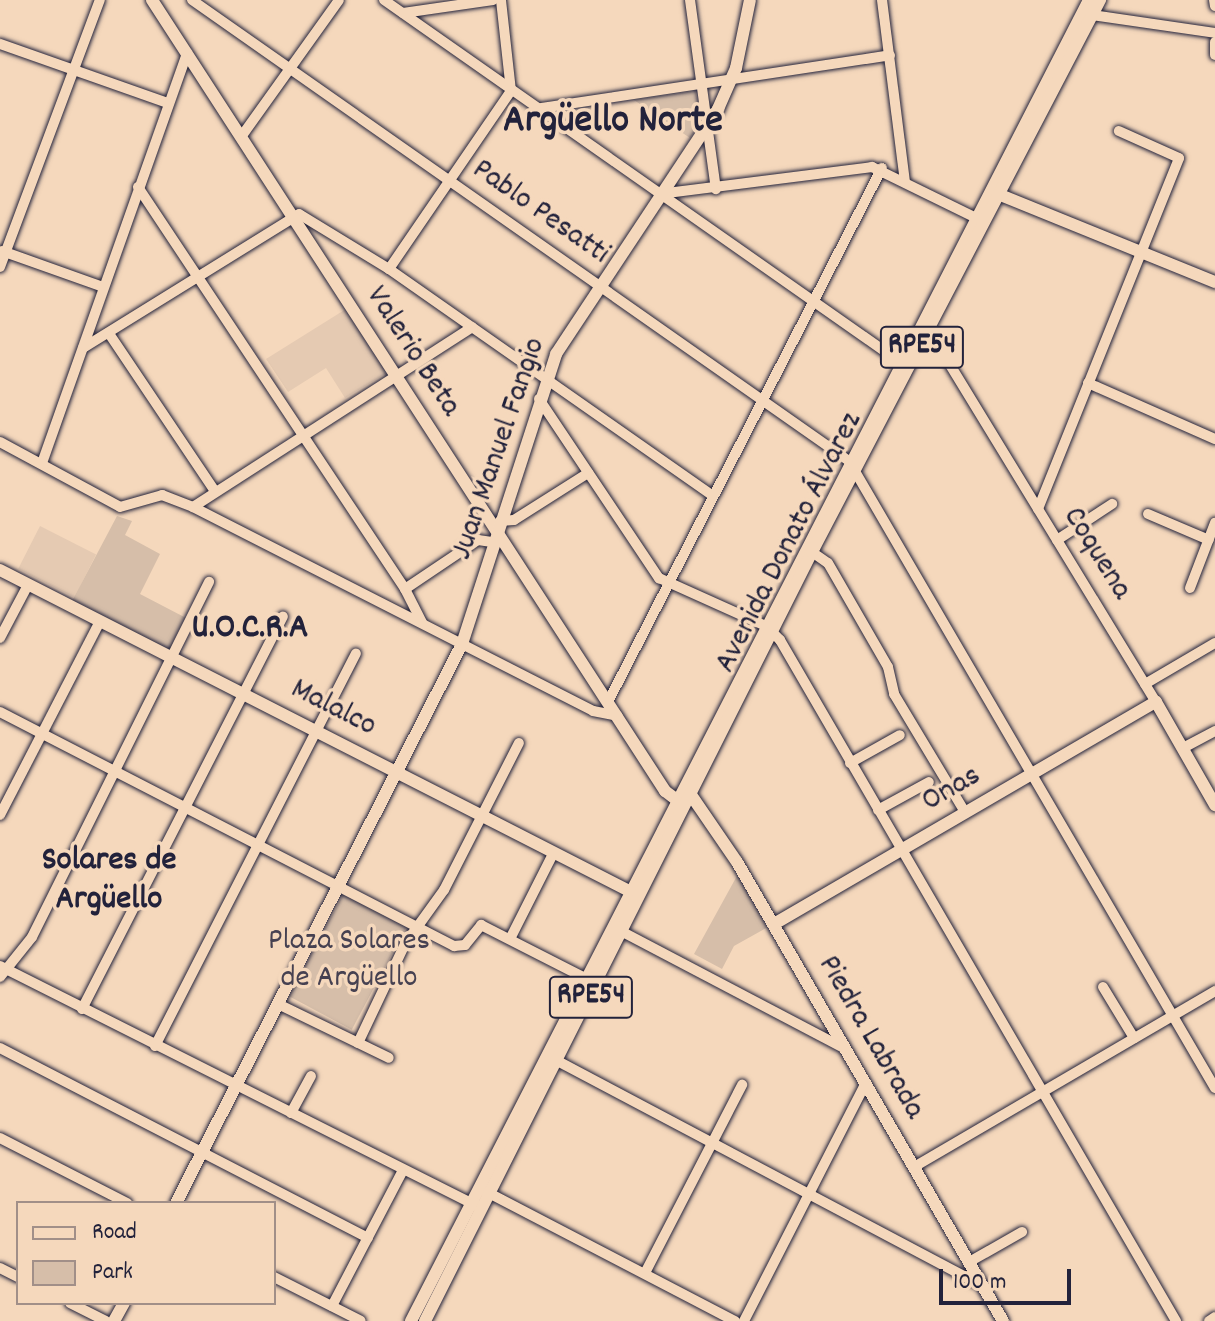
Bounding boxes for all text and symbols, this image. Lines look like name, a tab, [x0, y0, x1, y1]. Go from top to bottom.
district label: Argüello Norte	[503, 99, 723, 147]
street label: Pablo Pesatti	[464, 152, 616, 274]
street label: Valerio Beta	[356, 280, 468, 424]
road number: RPE54	[878, 321, 966, 373]
street label: Juan Manuel Fangio	[444, 333, 556, 565]
street label: Avenida Donato Álvarez	[708, 406, 872, 680]
street label: Coquena	[1053, 501, 1139, 607]
district label: U.O.C.R.A	[192, 608, 308, 652]
street label: Malalco	[284, 671, 382, 747]
street label: Onas	[916, 758, 988, 822]
district label: Solares de Argüello	[42, 841, 176, 920]
park label: Plaza Solares de Argüello	[268, 924, 430, 999]
street label: Piedra Labrada	[808, 949, 932, 1127]
road number: RPE54	[547, 971, 635, 1023]
legend	[16, 1201, 276, 1305]
text: Road	[92, 1216, 137, 1250]
scale bar	[943, 1253, 1075, 1303]
text: Park	[92, 1256, 133, 1290]
text: 100 m	[953, 1266, 1006, 1300]

